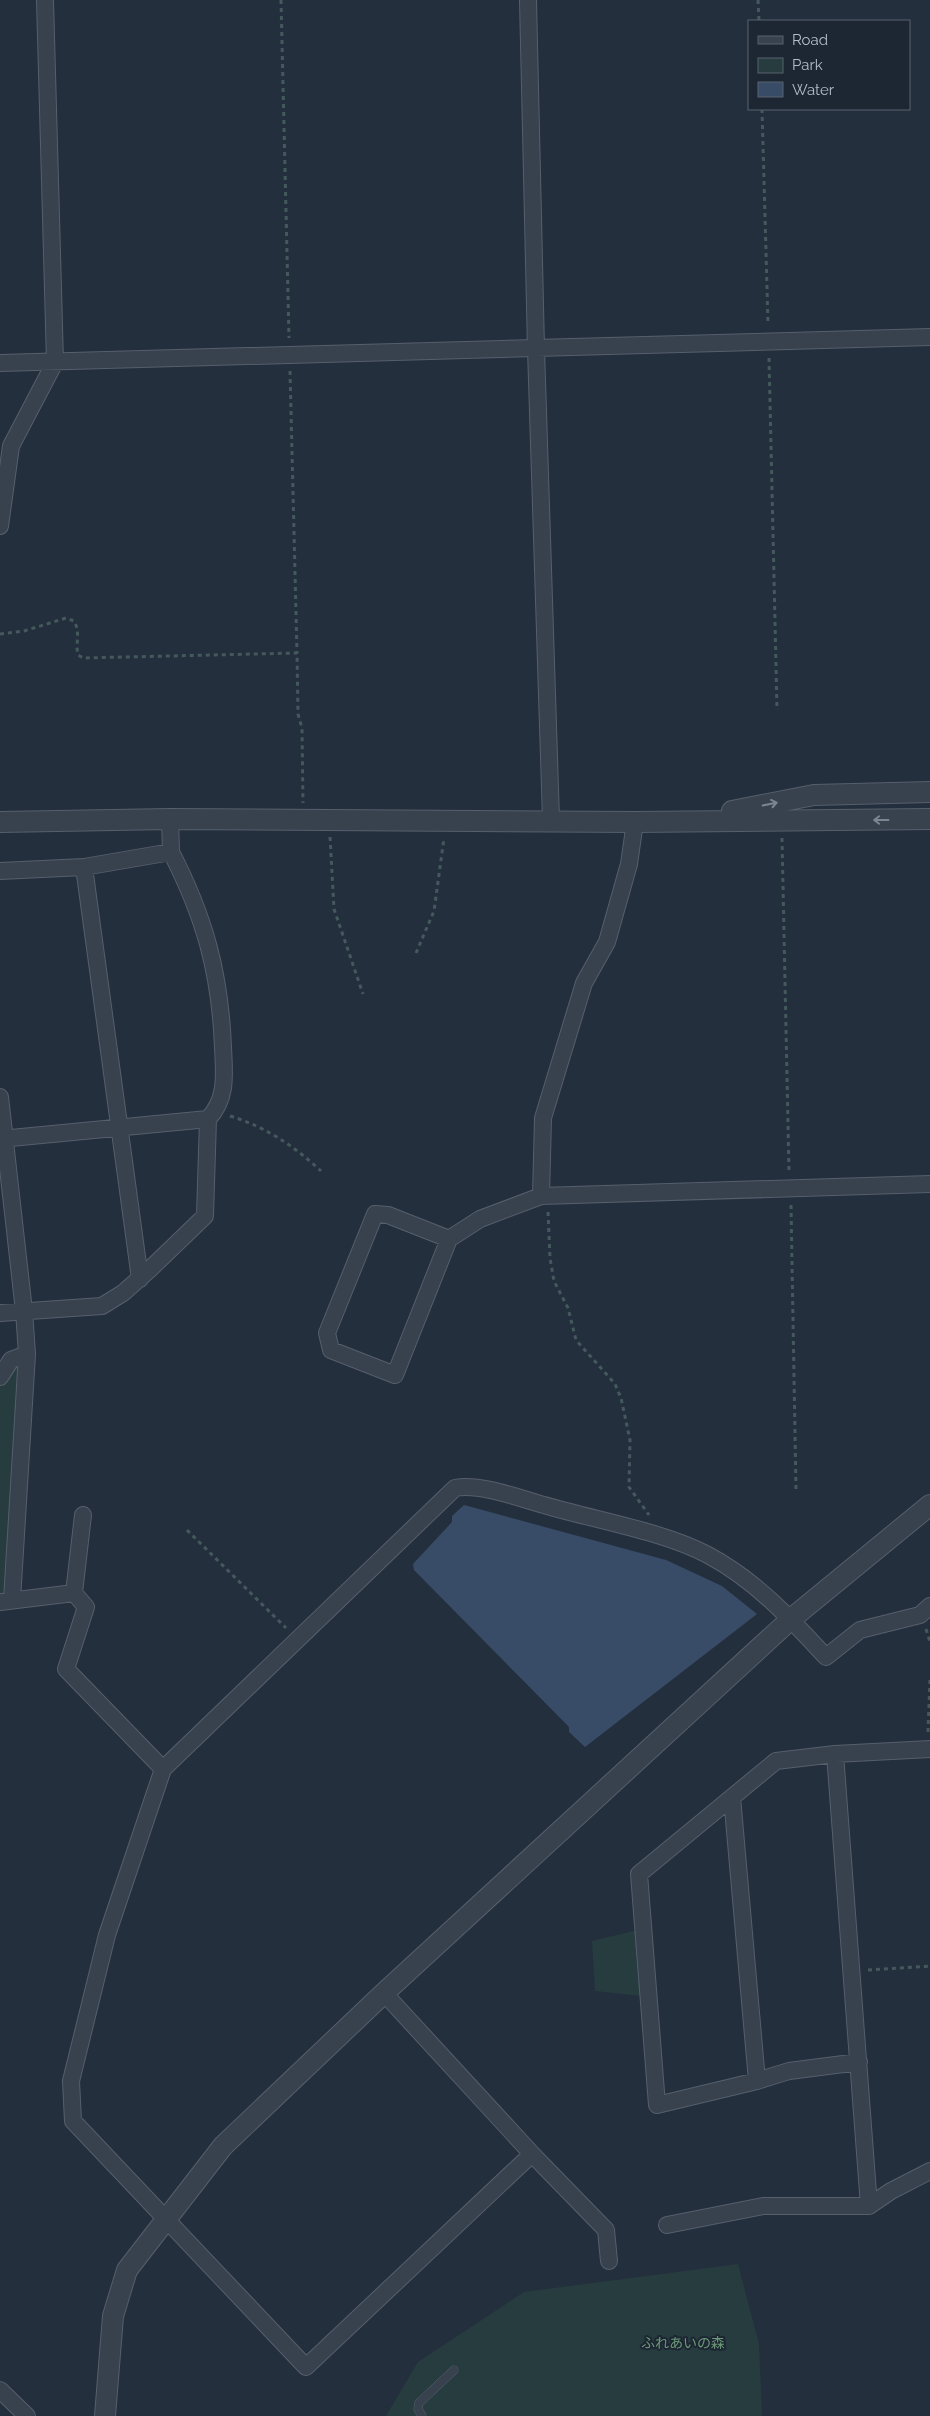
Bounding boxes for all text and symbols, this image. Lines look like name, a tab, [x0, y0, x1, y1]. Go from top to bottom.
legend	[748, 20, 910, 110]
text: Road	[792, 31, 828, 49]
text: Park	[792, 56, 823, 74]
text: Water	[792, 81, 835, 99]
one-way arrow	[762, 799, 778, 808]
one-way arrow	[874, 815, 890, 824]
park label: ふれあいの森	[641, 2335, 725, 2351]

